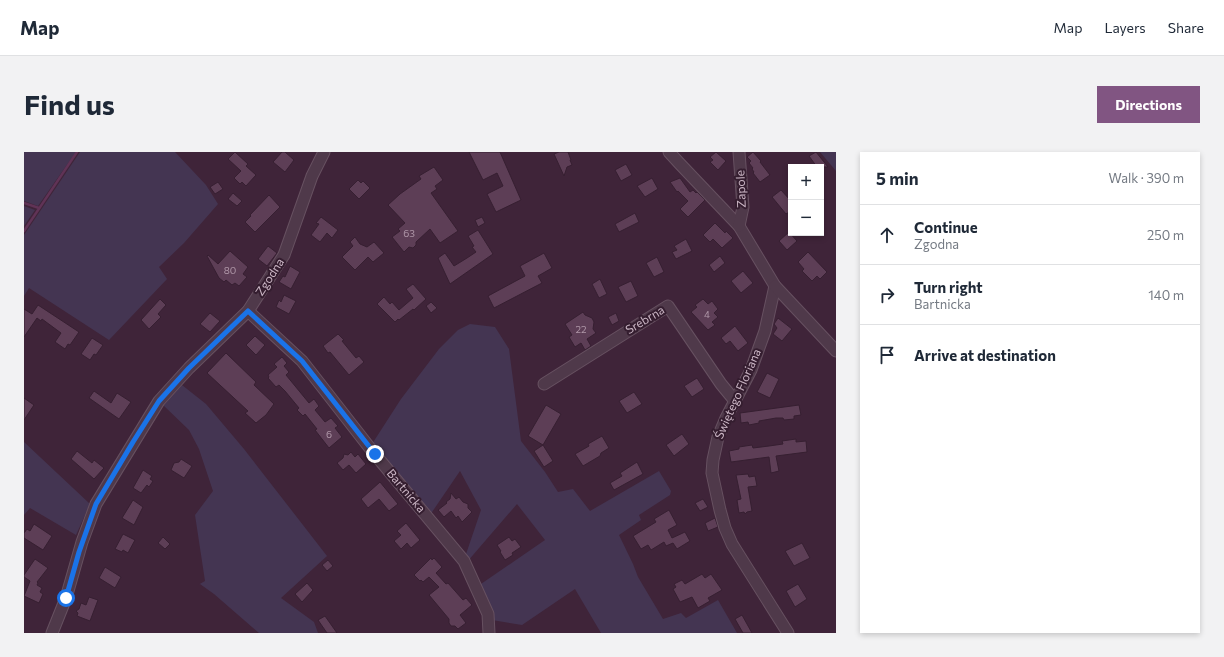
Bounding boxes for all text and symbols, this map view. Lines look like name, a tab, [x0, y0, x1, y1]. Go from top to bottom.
text: Map	[20, 16, 59, 39]
text: Map	[1054, 19, 1082, 36]
text: Layers	[1104, 19, 1146, 36]
text: Share	[1168, 19, 1204, 36]
button: Directions	[1097, 86, 1200, 123]
text: Find us	[24, 87, 115, 121]
map controls	[788, 164, 824, 236]
button: +	[788, 164, 824, 200]
text: 5 min	[876, 168, 919, 189]
street label: Zapole	[732, 170, 748, 208]
text: Walk · 390 m	[1109, 170, 1184, 186]
button: −	[788, 200, 824, 236]
text: Continue	[914, 218, 978, 236]
icon: ahead	[876, 224, 898, 246]
house number: 63	[403, 227, 415, 239]
text: 250 m	[1147, 227, 1184, 243]
text: Zgodna	[914, 236, 959, 252]
street label: Zgodna	[252, 255, 286, 298]
house number: 80	[224, 264, 236, 276]
text: Turn right	[914, 278, 983, 296]
icon: right	[876, 284, 898, 306]
text: 140 m	[1148, 287, 1184, 303]
text: Bartnicka	[914, 296, 971, 312]
street label: Srebrna	[622, 302, 667, 336]
house number: 4	[704, 308, 710, 320]
house number: 22	[575, 323, 587, 335]
icon: arrive	[876, 344, 898, 366]
street label: Świętego Floriana	[711, 346, 763, 441]
text: Arrive at destination	[914, 346, 1056, 364]
house number: 6	[326, 428, 332, 440]
route end	[366, 445, 384, 463]
street label: Bartnicka	[385, 466, 429, 515]
route start	[57, 589, 75, 607]

